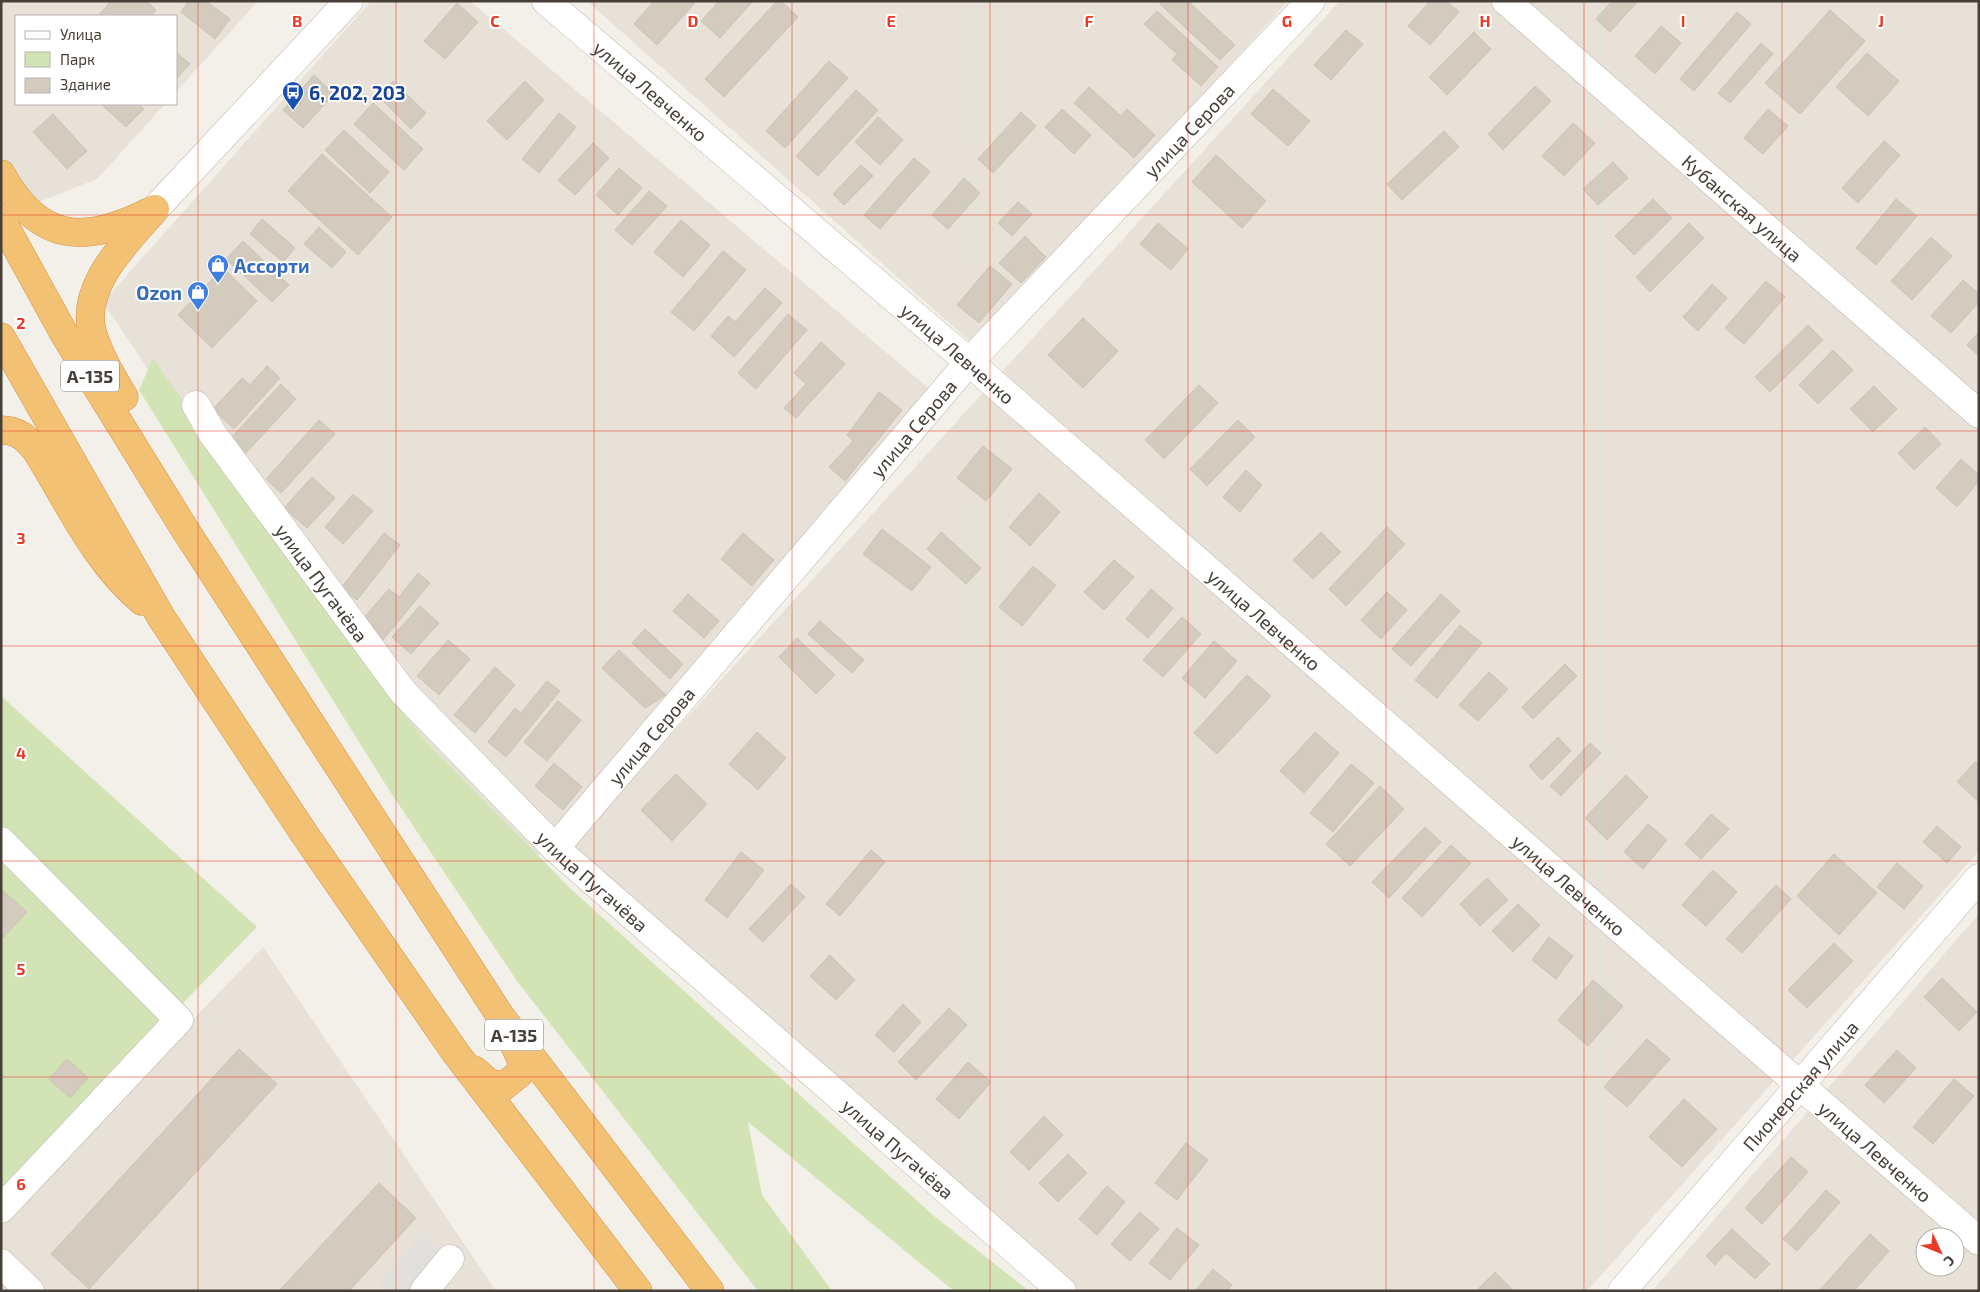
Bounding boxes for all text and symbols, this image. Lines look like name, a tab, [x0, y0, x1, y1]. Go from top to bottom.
text: B	[292, 11, 302, 30]
text: C	[490, 11, 500, 30]
text: D	[688, 11, 699, 30]
text: E	[886, 11, 896, 30]
text: F	[1085, 11, 1094, 30]
text: G	[1282, 11, 1292, 30]
text: H	[1479, 11, 1491, 30]
text: I	[1681, 11, 1685, 30]
text: J	[1878, 11, 1884, 30]
legend	[15, 15, 178, 105]
text: Улица	[60, 25, 102, 43]
street label: улица Левченко	[588, 35, 713, 146]
text: Парк	[60, 50, 95, 68]
text: Здание	[60, 75, 111, 93]
street label: улица Серова	[1139, 78, 1239, 183]
bus stop icon: 6, 202, 203	[281, 80, 305, 111]
place label: 6, 202, 203	[309, 81, 405, 104]
street label: Кубанская улица	[1678, 149, 1807, 266]
shop icon: Ассорти	[206, 253, 230, 284]
place label: Ассорти	[234, 254, 310, 277]
shop icon: Ozon	[186, 280, 210, 311]
place label: Ozon	[136, 281, 182, 304]
street label: улица Левченко	[896, 298, 1020, 408]
text: 2	[16, 313, 26, 332]
road number: А-135	[61, 361, 119, 392]
street label: улица Серова	[865, 374, 961, 482]
street label: улица Пугачёва	[270, 519, 373, 646]
text: 3	[16, 528, 26, 547]
street label: улица Левченко	[1203, 564, 1326, 675]
street label: улица Серова	[603, 682, 699, 790]
text: 4	[16, 743, 26, 762]
street label: улица Пугачёва	[532, 825, 653, 936]
street label: улица Левченко	[1507, 829, 1631, 940]
text: 5	[17, 959, 26, 978]
street label: Пионерская улица	[1737, 1015, 1862, 1155]
road number: А-135	[485, 1020, 543, 1050]
street label: улица Пугачёва	[837, 1093, 959, 1203]
street label: улица Левченко	[1814, 1095, 1937, 1207]
text: 6	[16, 1174, 26, 1193]
north arrow	[1915, 1227, 1965, 1277]
text: С	[1941, 1253, 1959, 1270]

